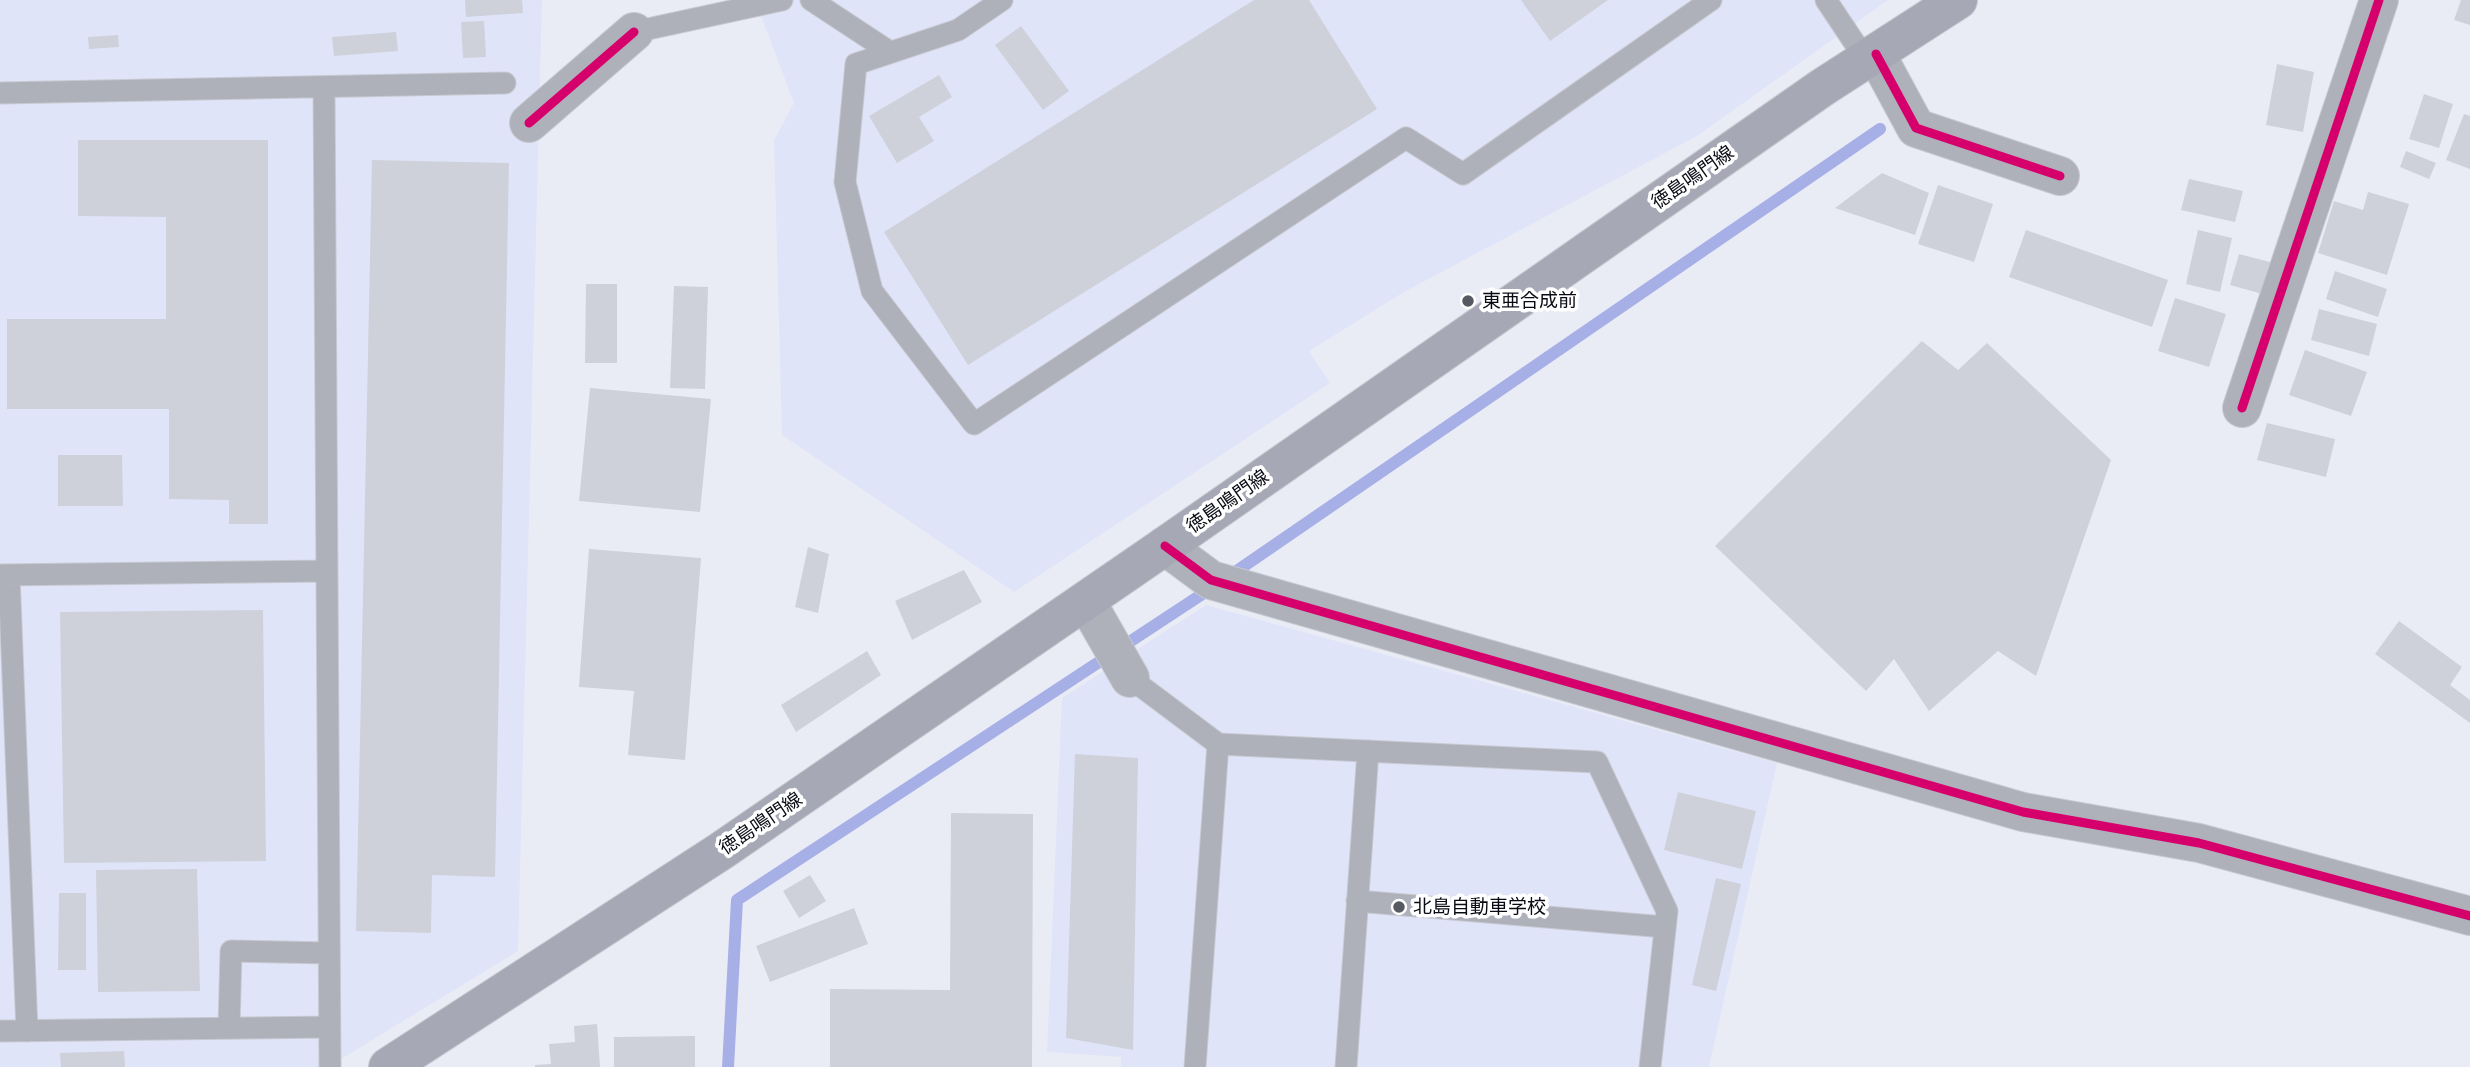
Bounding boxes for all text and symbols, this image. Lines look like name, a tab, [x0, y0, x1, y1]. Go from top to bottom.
street label: 徳島鳴門線	[1648, 141, 1738, 215]
place label: 東亜合成前	[1482, 290, 1577, 312]
marker: 東亜合成前	[1460, 293, 1476, 309]
street label: 徳島鳴門線	[1183, 465, 1273, 539]
street label: 徳島鳴門線	[715, 788, 807, 860]
place label: 北島自動車学校	[1413, 896, 1546, 918]
marker: 北島自動車学校	[1391, 899, 1407, 915]

